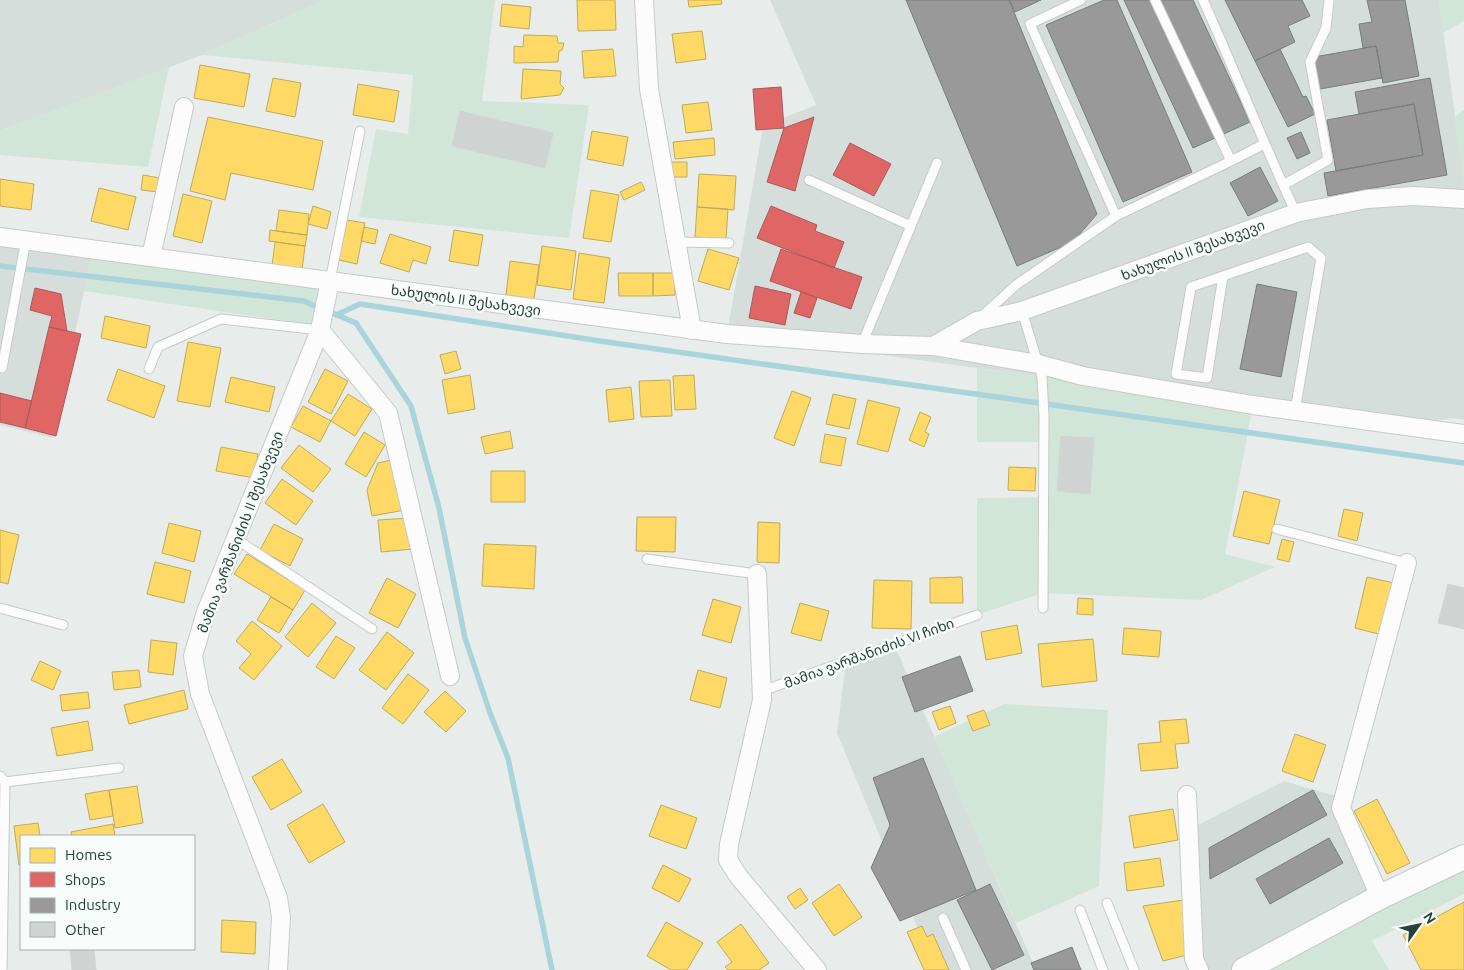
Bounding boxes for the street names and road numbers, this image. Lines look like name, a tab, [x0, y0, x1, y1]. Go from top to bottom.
street label: ხახულის II შესახვევი	[1119, 217, 1267, 284]
street label: ხახულის II შესახვევი	[390, 282, 542, 319]
street label: მამია ვარშანიძის II შესახვევი	[194, 429, 287, 635]
street label: მამია ვარშანიძის VI ჩიხი	[782, 615, 957, 692]

